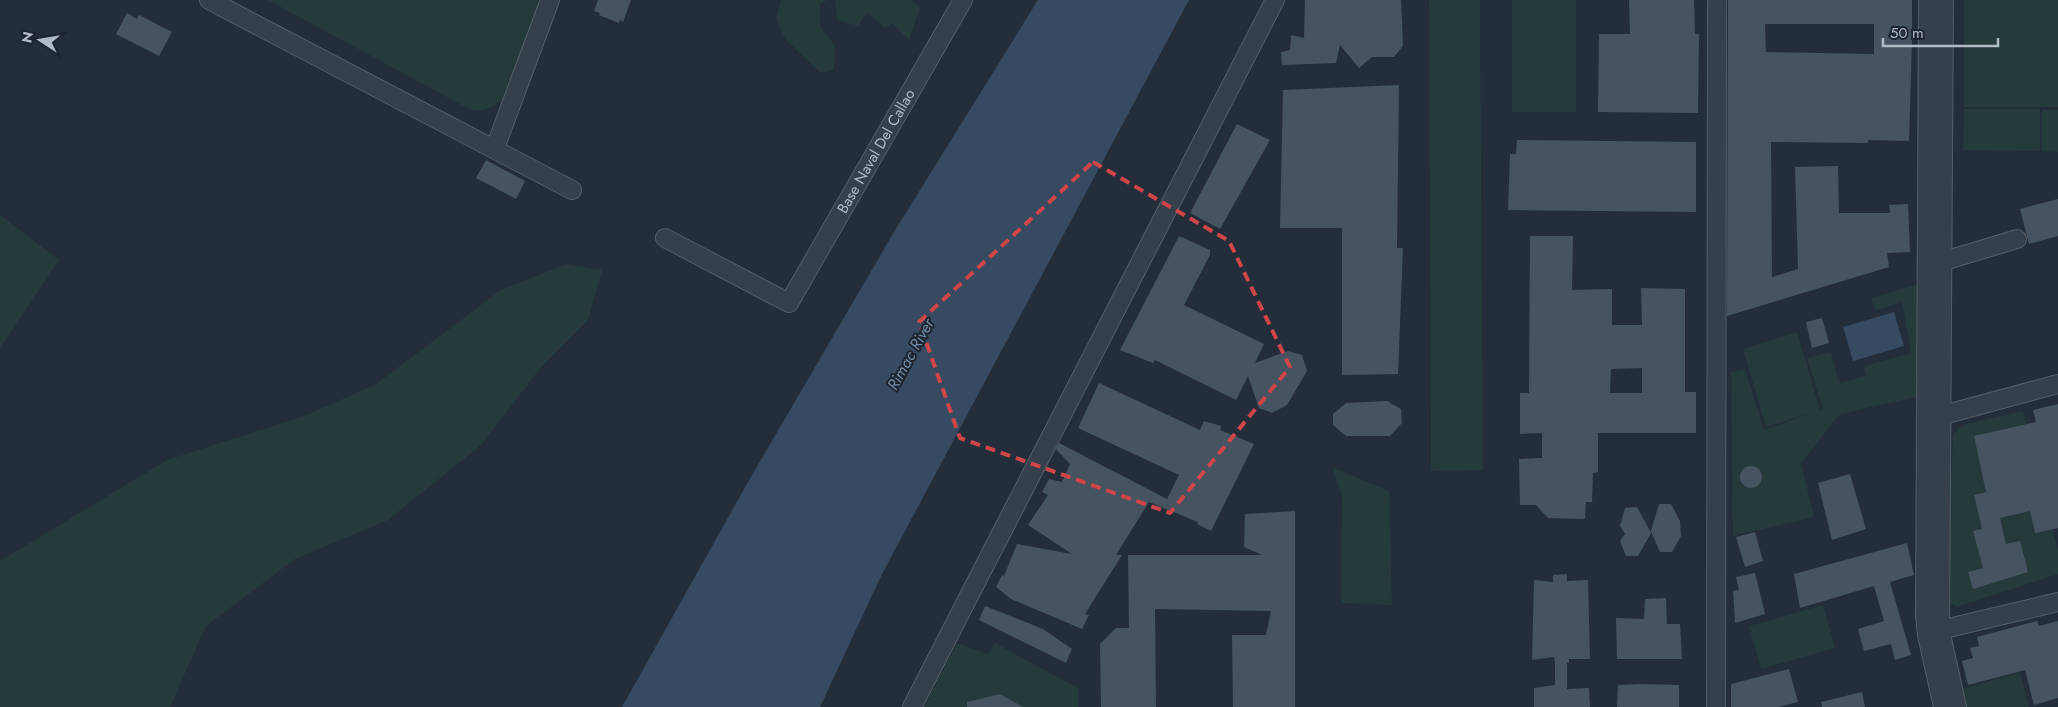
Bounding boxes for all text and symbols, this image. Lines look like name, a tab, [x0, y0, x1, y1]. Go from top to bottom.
north arrow	[15, 15, 65, 65]
scale bar	[1883, 15, 1998, 47]
text: 50 m	[1890, 22, 1924, 44]
text: N	[16, 30, 38, 45]
street label: Base Naval Del Callao	[832, 85, 921, 218]
water label: Rimac River	[881, 313, 940, 394]

